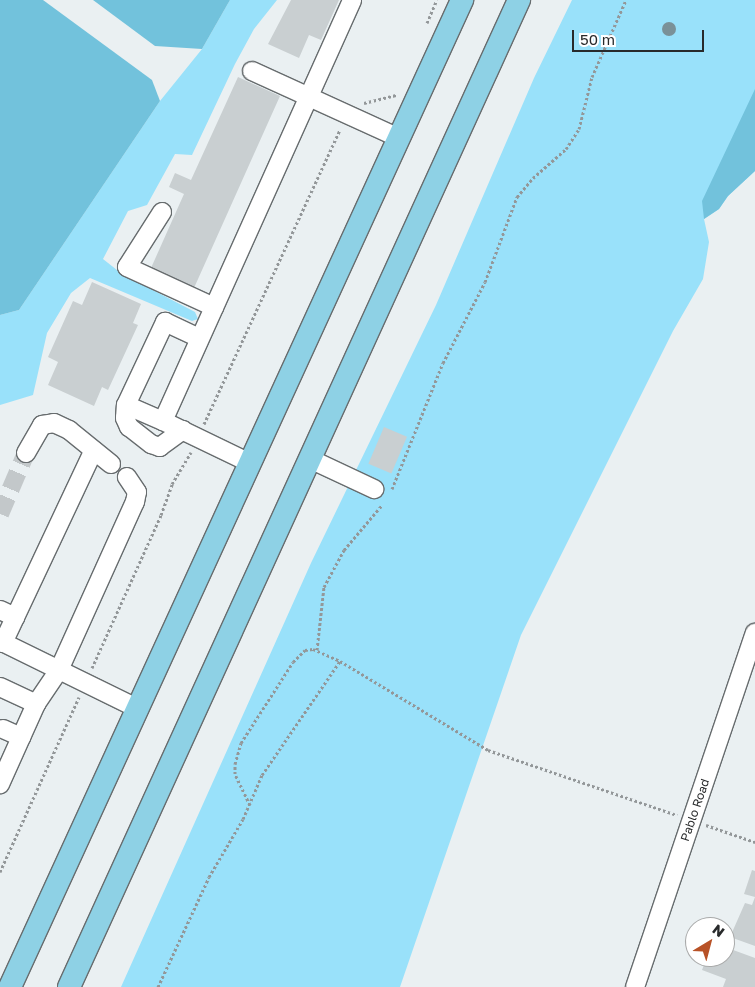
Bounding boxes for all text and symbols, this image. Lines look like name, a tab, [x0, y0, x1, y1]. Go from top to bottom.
scale bar	[575, 20, 708, 52]
text: 50 m	[580, 30, 615, 48]
street label: Pablo Road	[678, 777, 712, 843]
north arrow	[685, 917, 735, 967]
text: N	[709, 920, 728, 940]

